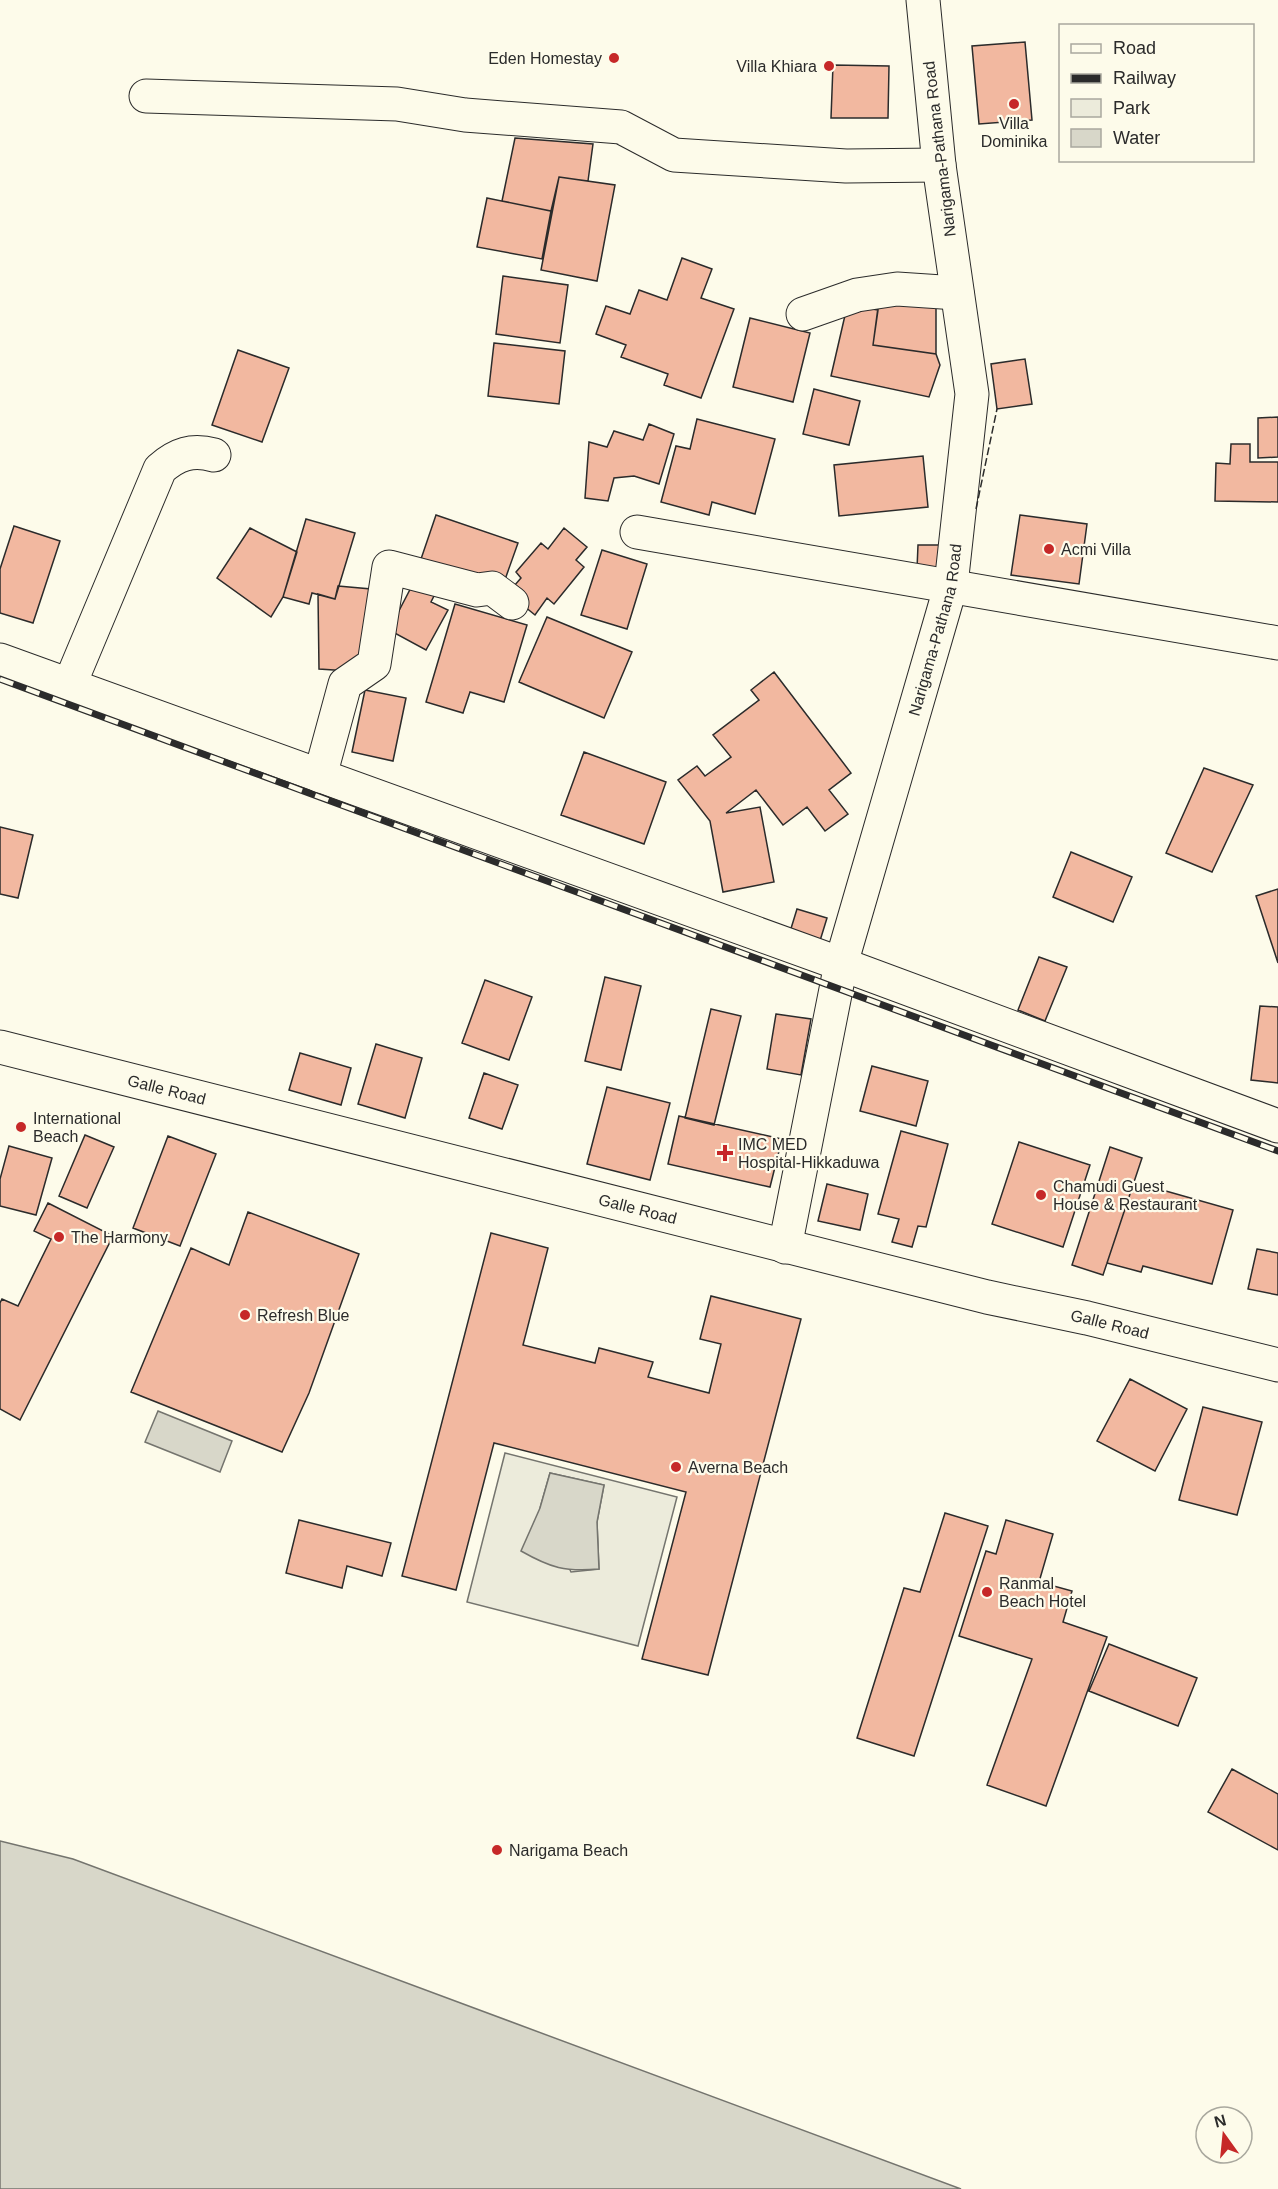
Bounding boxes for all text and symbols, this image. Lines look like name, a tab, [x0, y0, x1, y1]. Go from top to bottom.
legend	[1059, 24, 1254, 162]
text: Road	[1113, 38, 1156, 58]
place label: Eden Homestay	[488, 50, 602, 67]
marker: Eden Homestay	[607, 51, 621, 65]
place label: Villa Khiara	[736, 58, 817, 75]
marker: Villa Khiara	[822, 59, 836, 73]
street label: Narigama-Pathana Road	[920, 60, 959, 238]
text: Railway	[1113, 68, 1176, 88]
marker: Villa Dominika	[1007, 97, 1021, 111]
text: Park	[1113, 98, 1151, 118]
place label: Villa Dominika	[981, 115, 1047, 150]
text: Water	[1113, 128, 1160, 148]
place label: Acmi Villa	[1061, 541, 1131, 558]
marker: Acmi Villa	[1042, 542, 1056, 556]
street label: Narigama-Pathana Road	[905, 543, 964, 718]
street label: Galle Road	[126, 1072, 208, 1108]
place label: International Beach	[33, 1110, 121, 1145]
marker: International Beach	[14, 1120, 28, 1134]
place label: IMC MED Hospital-Hikkaduwa	[738, 1136, 879, 1171]
marker: IMC MED Hospital-Hikkaduwa	[716, 1144, 734, 1162]
place label: Chamudi Guest House & Restaurant	[1053, 1178, 1198, 1213]
marker: Chamudi Guest House & Restaurant	[1034, 1188, 1048, 1202]
street label: Galle Road	[597, 1191, 679, 1227]
place label: The Harmony	[71, 1229, 168, 1246]
marker: The Harmony	[52, 1230, 66, 1244]
place label: Refresh Blue	[257, 1307, 350, 1324]
street label: Galle Road	[1069, 1307, 1151, 1342]
marker: Refresh Blue	[238, 1308, 252, 1322]
place label: Averna Beach	[688, 1459, 788, 1476]
marker: Averna Beach	[669, 1460, 683, 1474]
place label: Ranmal Beach Hotel	[999, 1575, 1086, 1610]
marker: Ranmal Beach Hotel	[980, 1585, 994, 1599]
place label: Narigama Beach	[509, 1842, 628, 1859]
marker: Narigama Beach	[490, 1843, 504, 1857]
north arrow	[1194, 2105, 1254, 2165]
text: N	[1212, 2111, 1228, 2131]

